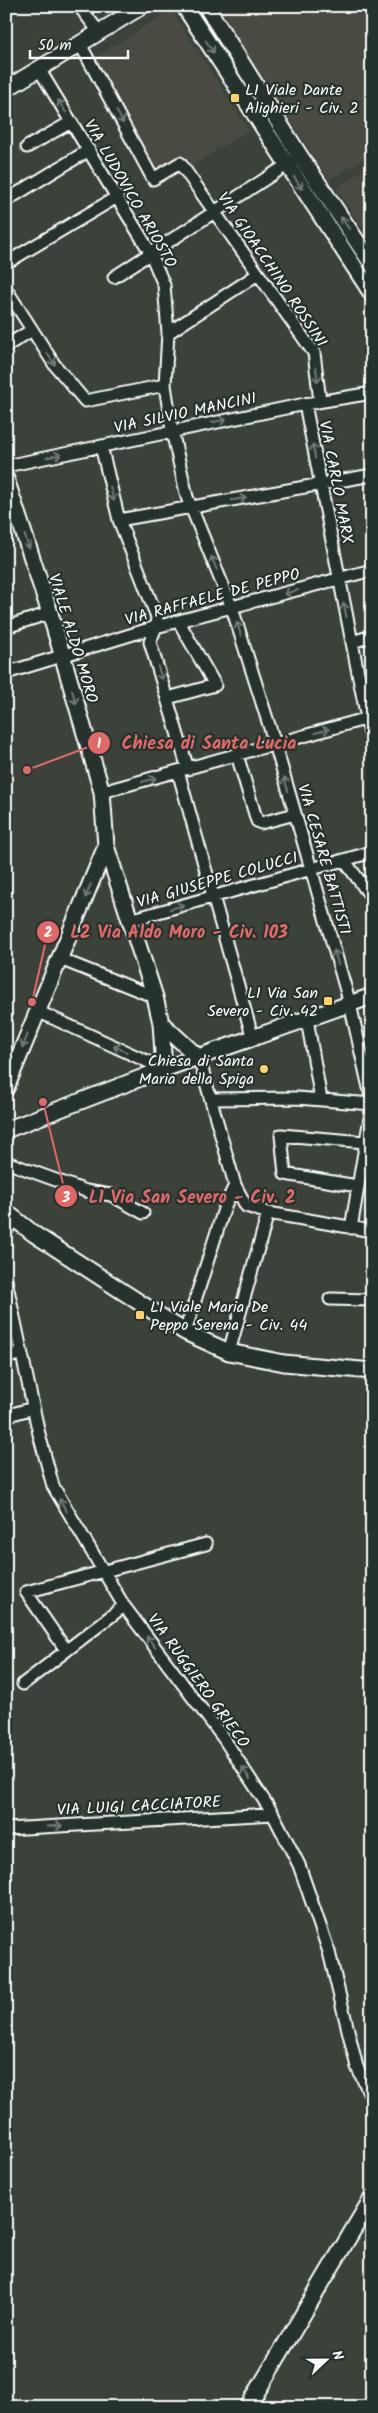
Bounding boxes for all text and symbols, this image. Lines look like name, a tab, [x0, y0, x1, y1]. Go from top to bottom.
scale bar	[30, 28, 128, 60]
text: 50 m	[38, 34, 72, 58]
one-way arrow	[205, 40, 215, 54]
place label: L1 Viale Dante Alighieri - Civ. 2	[245, 78, 359, 121]
marker: L1 Viale Dante Alighieri - Civ. 2	[229, 92, 241, 104]
one-way arrow	[56, 99, 66, 113]
one-way arrow	[115, 110, 125, 125]
street label: VIA LUDOVICO ARIOSTO	[77, 115, 183, 273]
one-way arrow	[294, 176, 304, 190]
street label: VIA GIOACCHINO ROSSINI	[210, 187, 333, 353]
one-way arrow	[340, 216, 350, 230]
one-way arrow	[47, 352, 57, 366]
one-way arrow	[312, 367, 322, 383]
street label: VIA SILVIO MANCINI	[112, 386, 259, 441]
one-way arrow	[211, 416, 227, 425]
street label: VIA CARLO MARX	[311, 419, 360, 547]
one-way arrow	[308, 443, 318, 459]
one-way arrow	[46, 451, 62, 460]
one-way arrow	[108, 485, 118, 501]
one-way arrow	[230, 493, 246, 503]
one-way arrow	[22, 534, 32, 550]
one-way arrow	[208, 555, 217, 570]
street label: VIA RAFFAELE DE PEPPO	[122, 562, 303, 633]
street label: VIALE ALDO MORO	[41, 571, 104, 706]
one-way arrow	[283, 587, 299, 597]
one-way arrow	[340, 603, 349, 619]
one-way arrow	[233, 621, 243, 637]
one-way arrow	[156, 665, 165, 680]
one-way arrow	[69, 689, 79, 705]
one-way arrow	[314, 725, 330, 735]
callout: Chiesa di Santa Lucia	[86, 727, 306, 760]
text: Chiesa di Santa Lucia	[121, 730, 297, 759]
text: 1	[97, 732, 102, 756]
one-way arrow	[141, 774, 157, 784]
one-way arrow	[281, 777, 291, 793]
street label: VIA CESARE BATTISTI	[290, 781, 357, 938]
street label: VIA GIUSEPPE COLUCCI	[134, 845, 301, 915]
one-way arrow	[82, 883, 92, 898]
one-way arrow	[168, 902, 184, 912]
callout: L2 Via Aldo Moro - Civ. 103	[35, 915, 298, 948]
text: L2 Via Aldo Moro - Civ. 103	[70, 919, 288, 948]
text: 2	[44, 921, 53, 945]
one-way arrow	[331, 950, 340, 966]
place label: L1 Via San Severo - Civ. 42	[207, 981, 318, 1024]
marker: L1 Via San Severo - Civ. 42	[322, 995, 334, 1007]
one-way arrow	[20, 1033, 29, 1048]
one-way arrow	[113, 1044, 128, 1053]
place label: Chiesa di Santa Maria della Spiga	[139, 1049, 254, 1092]
marker: Chiesa di Santa Maria della Spiga	[258, 1063, 270, 1075]
callout: L1 Via San Severo - Civ. 2	[53, 1180, 305, 1213]
text: L1 Via San Severo - Civ. 2	[89, 1184, 295, 1213]
text: 3	[61, 1186, 70, 1210]
place label: L1 Viale Maria De Peppo Serena - Civ. 44	[150, 1295, 307, 1338]
marker: L1 Viale Maria De Peppo Serena - Civ. 44	[134, 1309, 146, 1321]
one-way arrow	[58, 1498, 68, 1512]
street label: VIA RUGGIERO GRIECO	[140, 1608, 255, 1753]
one-way arrow	[145, 1636, 156, 1649]
one-way arrow	[241, 1766, 251, 1780]
street label: VIA LUIGI CACCIATORE	[56, 1790, 222, 1823]
one-way arrow	[47, 1822, 63, 1831]
north arrow	[300, 2336, 350, 2386]
text: N	[325, 2347, 349, 2364]

